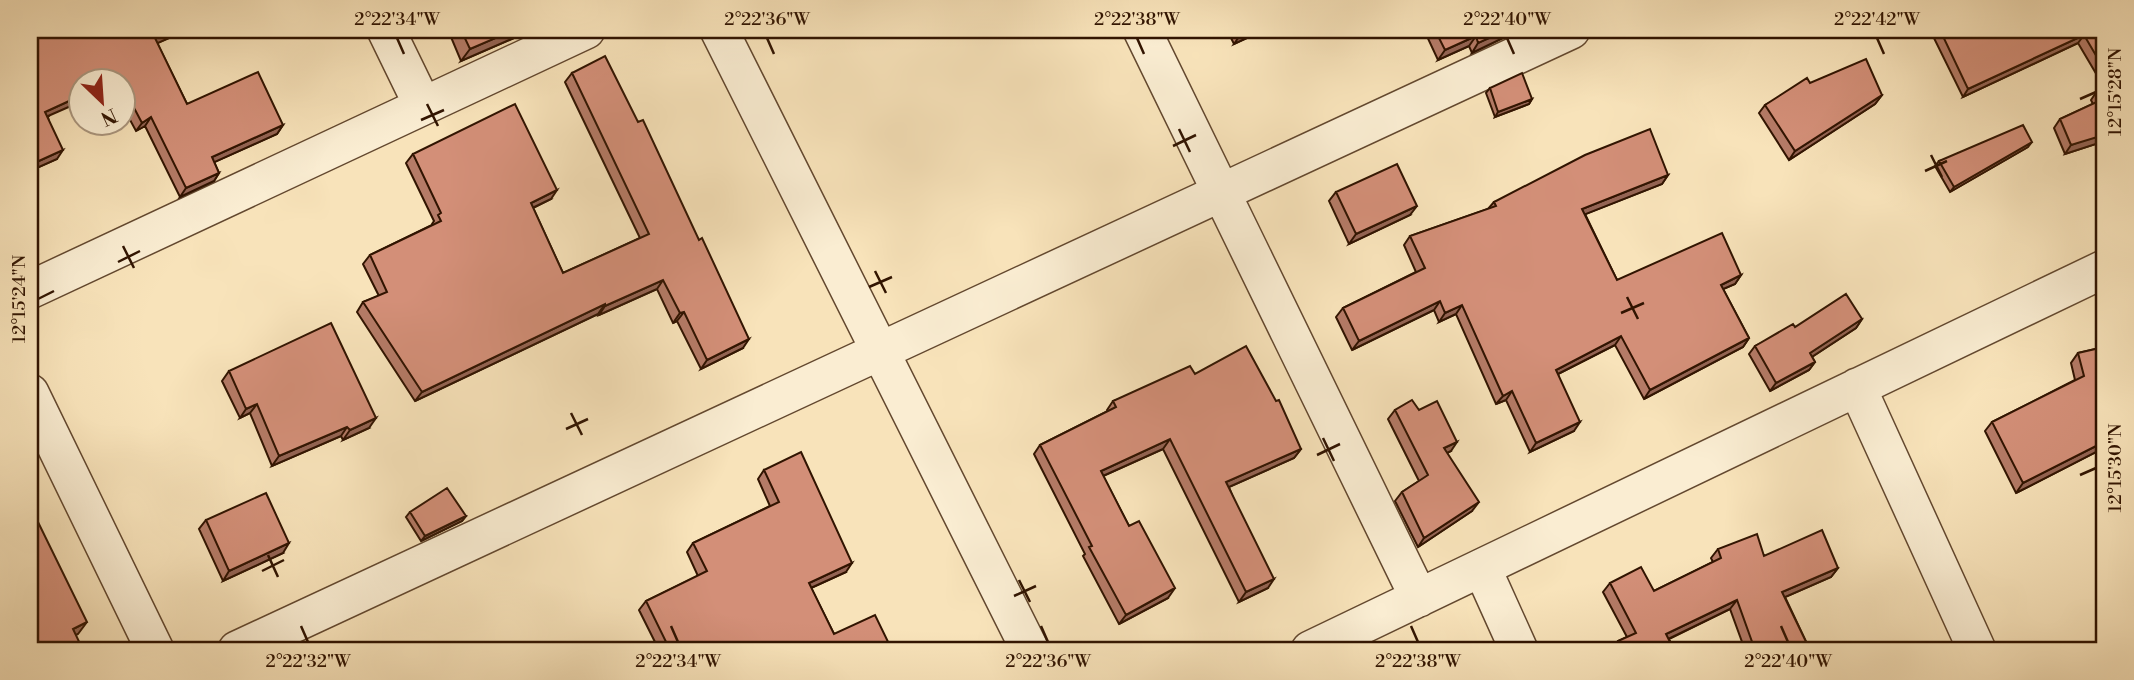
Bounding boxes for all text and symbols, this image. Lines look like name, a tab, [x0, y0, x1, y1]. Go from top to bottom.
text: 2°22'34"W	[354, 8, 441, 31]
text: 2°22'36"W	[724, 8, 810, 31]
text: 2°22'38"W	[1094, 8, 1181, 31]
text: 2°22'40"W	[1463, 8, 1551, 31]
text: 2°22'42"W	[1834, 8, 1921, 31]
text: 12°15'28"N	[2104, 47, 2127, 136]
north arrow	[66, 66, 136, 136]
text: N	[97, 102, 121, 131]
text: 12°15'24"N	[8, 254, 31, 343]
text: 12°15'30"N	[2104, 423, 2127, 513]
text: 2°22'32"W	[266, 650, 351, 673]
text: 2°22'34"W	[635, 650, 722, 673]
text: 2°22'36"W	[1005, 650, 1091, 673]
text: 2°22'38"W	[1375, 650, 1462, 673]
text: 2°22'40"W	[1744, 650, 1832, 673]

